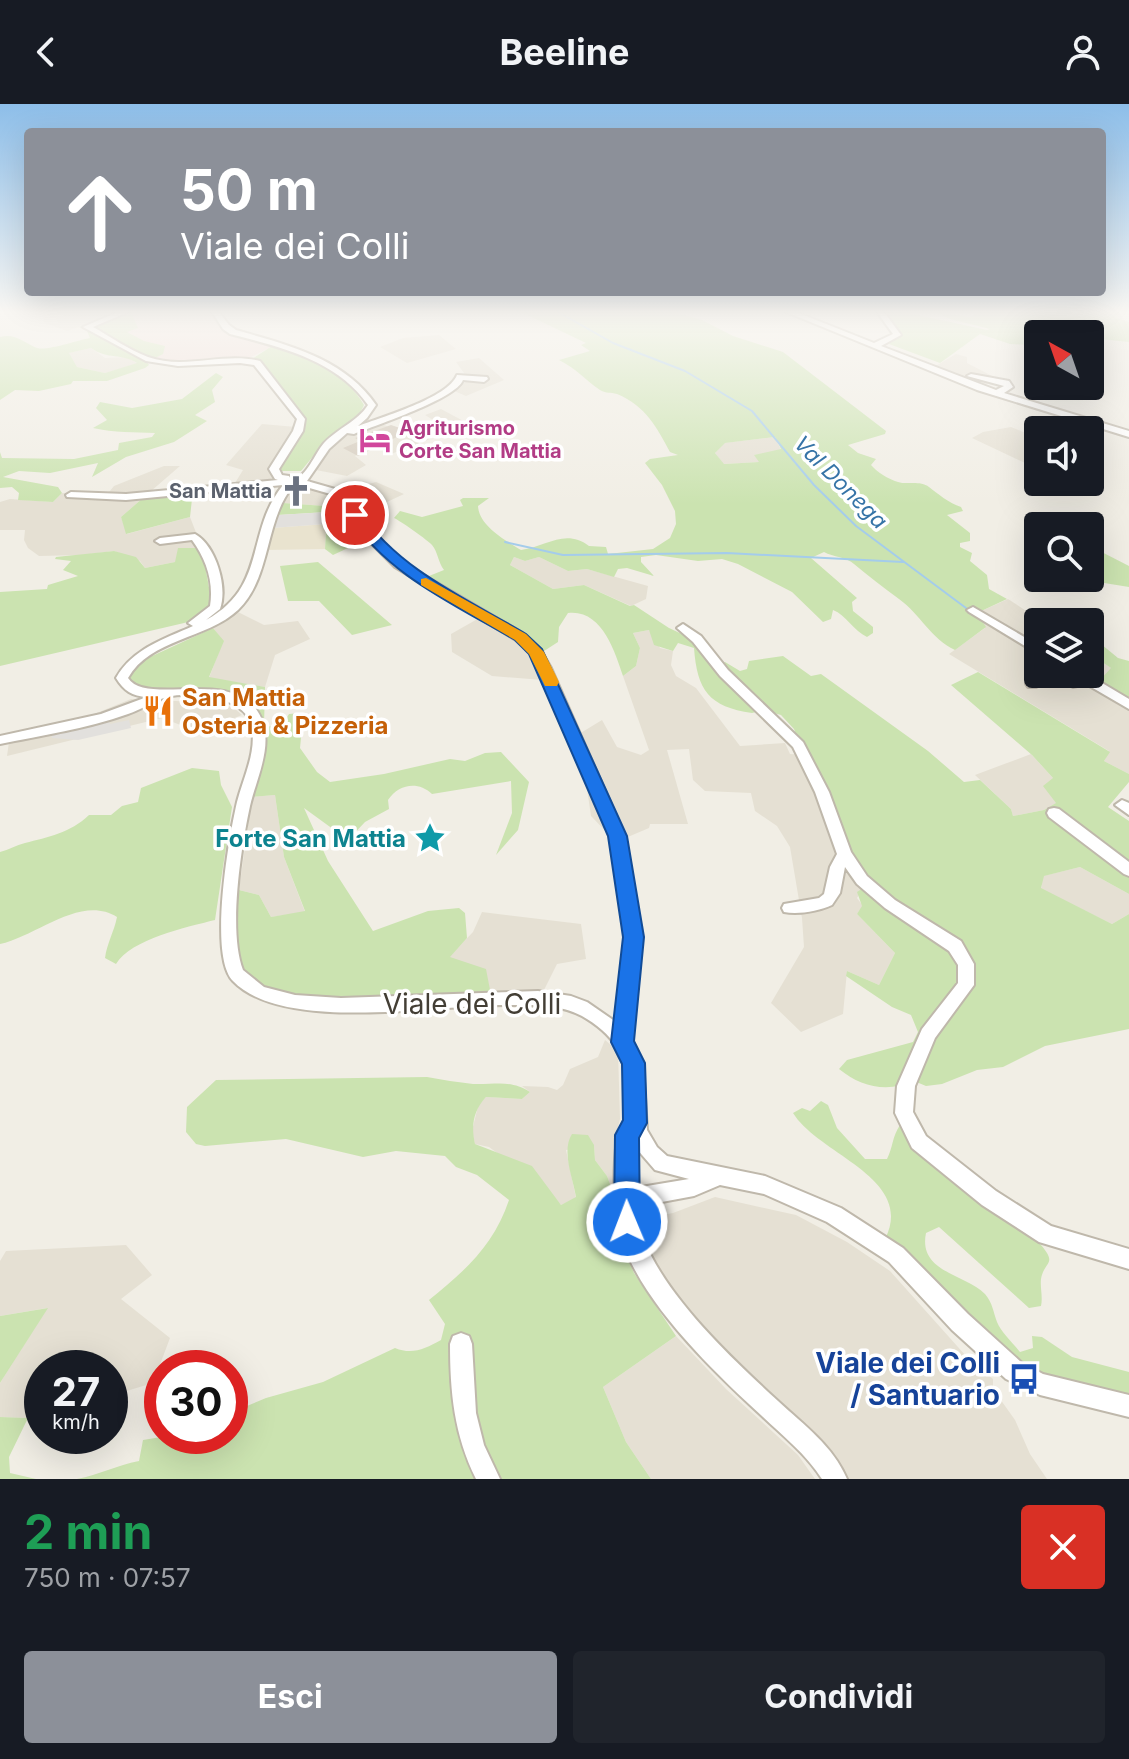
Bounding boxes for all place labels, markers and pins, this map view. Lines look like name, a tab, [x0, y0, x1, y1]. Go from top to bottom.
place label: Agriturismo Corte San Mattia	[399, 416, 562, 463]
hotel icon: Agriturismo Corte San Mattia	[358, 423, 392, 457]
church icon: San Mattia	[279, 474, 313, 508]
place label: San Mattia	[169, 479, 272, 503]
pin	[321, 481, 389, 549]
place label: San Mattia Osteria & Pizzeria	[182, 683, 388, 740]
restaurant icon: San Mattia Osteria & Pizzeria	[141, 694, 175, 728]
place icon: Forte San Mattia	[413, 821, 447, 855]
place label: Forte San Mattia	[215, 824, 406, 853]
place label: Viale dei Colli / Santuario	[815, 1346, 1000, 1412]
bus stop icon: Viale dei Colli / Santuario	[1007, 1362, 1041, 1396]

